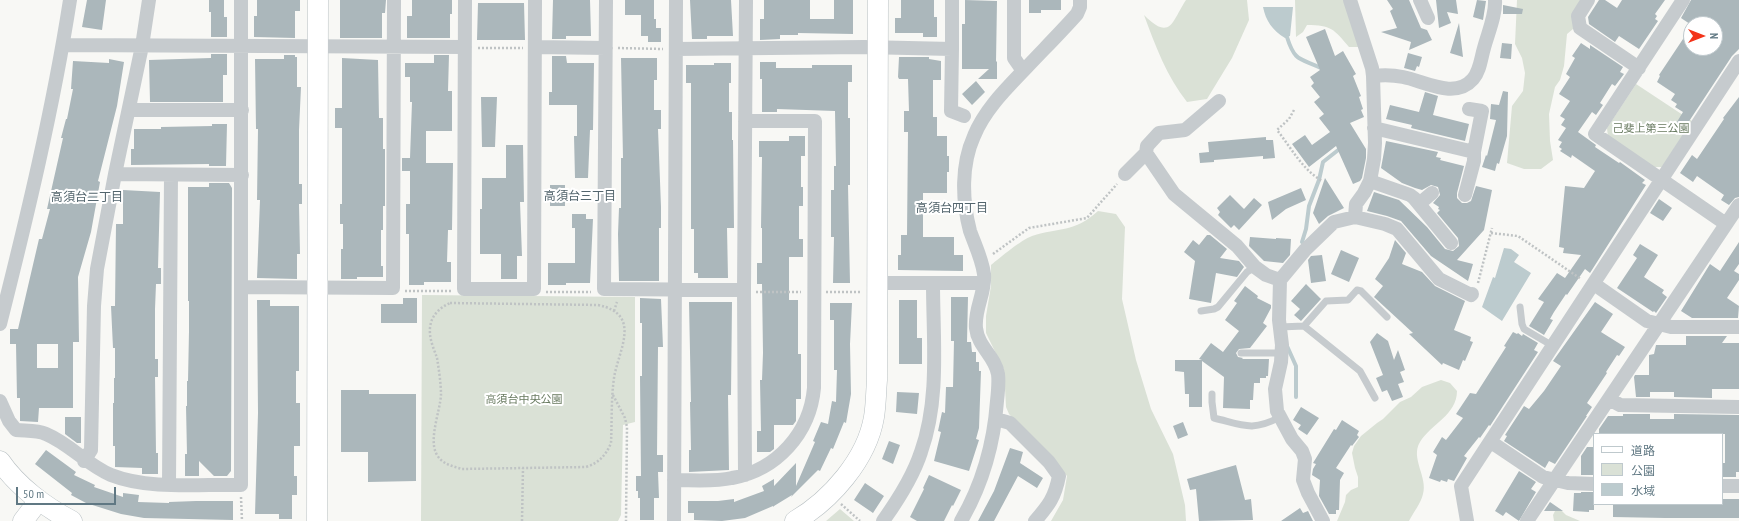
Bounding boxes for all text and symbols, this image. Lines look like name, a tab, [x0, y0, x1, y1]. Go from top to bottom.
north arrow	[1683, 16, 1723, 56]
text: N	[1707, 33, 1721, 39]
park label: 己斐上第三公園	[1613, 122, 1689, 136]
district label: 高須台三丁目	[544, 190, 616, 204]
district label: 高須台二丁目	[51, 191, 123, 205]
district label: 高須台四丁目	[916, 202, 988, 216]
park label: 高須台中央公園	[486, 393, 562, 407]
legend	[1593, 433, 1723, 505]
text: 道路	[1631, 443, 1655, 458]
text: 公園	[1631, 463, 1655, 478]
scale bar	[18, 479, 118, 505]
text: 水域	[1631, 483, 1655, 498]
text: 50 m	[23, 486, 44, 501]

